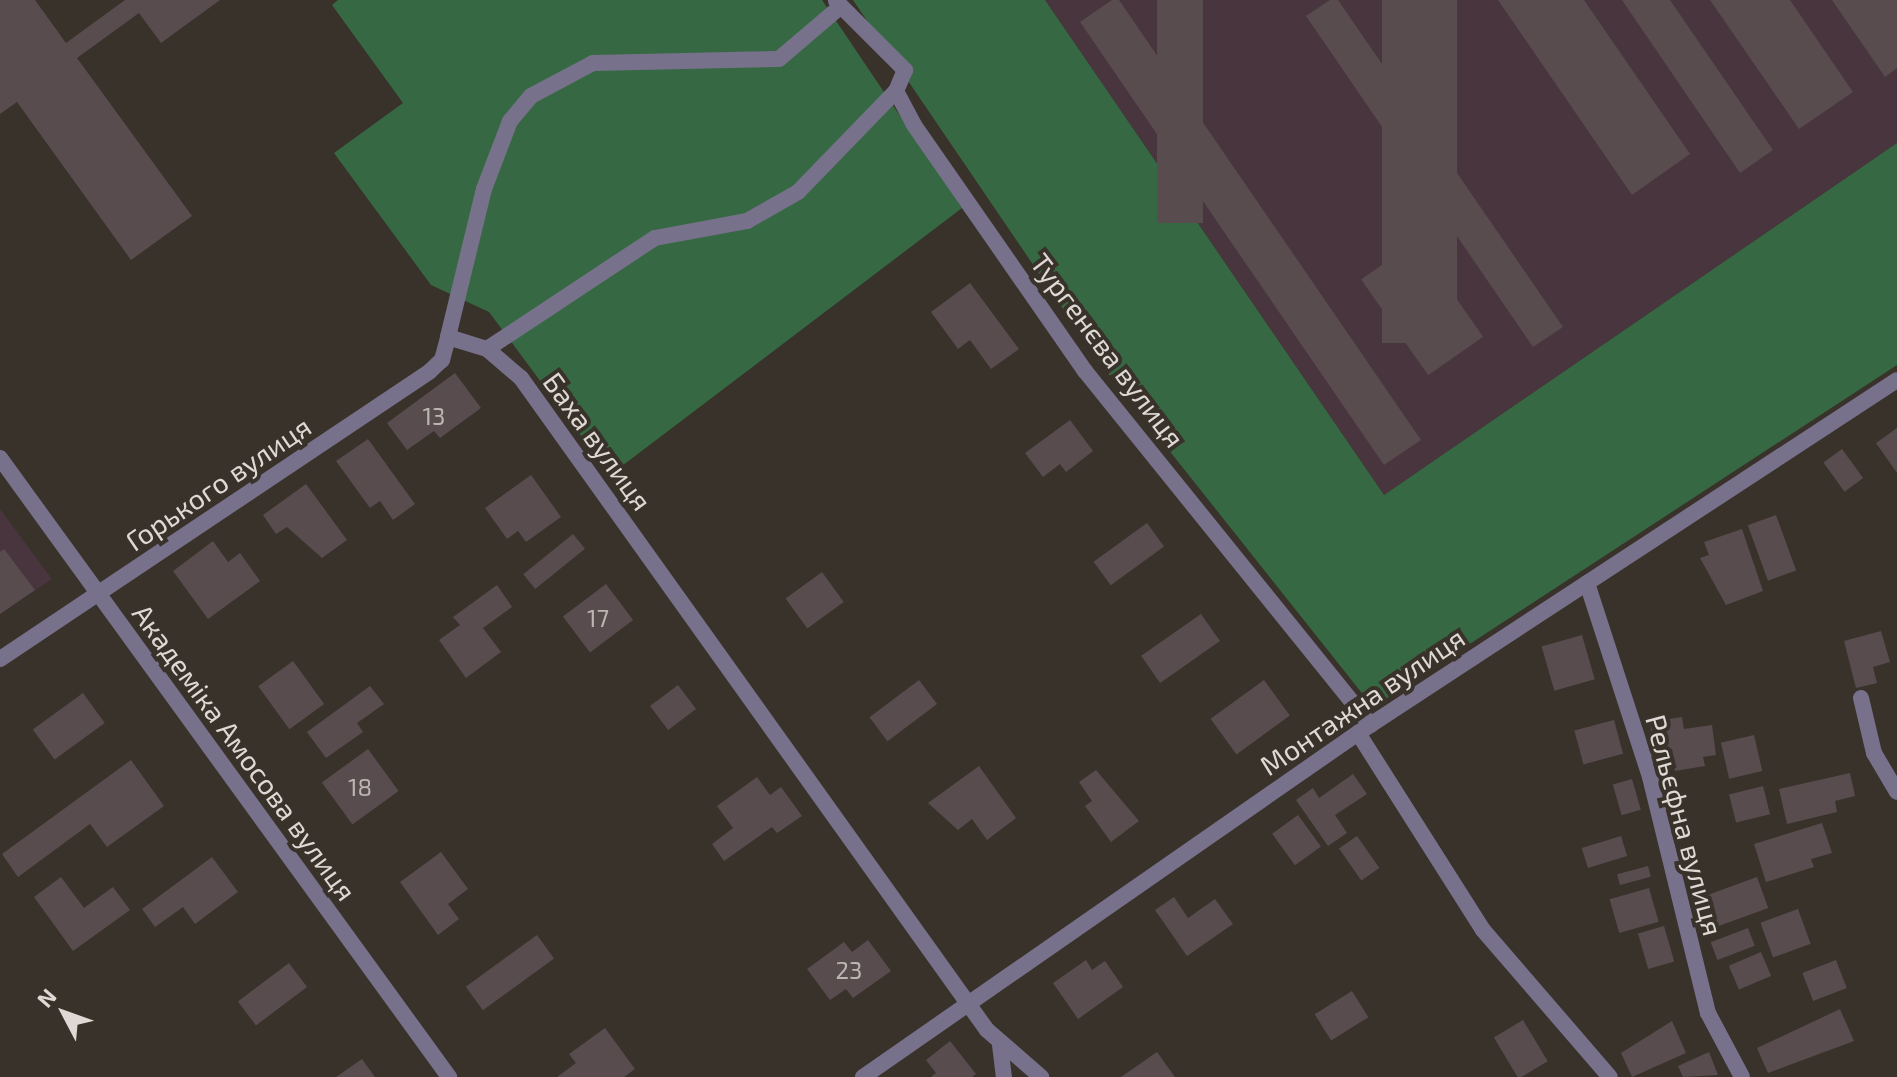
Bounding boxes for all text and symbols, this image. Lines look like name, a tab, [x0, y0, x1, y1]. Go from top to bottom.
street label: Тургенєва вулиця	[1024, 246, 1192, 454]
street label: Баха вулиця	[537, 366, 659, 516]
house number: 13	[423, 402, 445, 430]
street label: Горького вулиця	[119, 409, 317, 557]
street label: Академіка Амосова вулиця	[126, 597, 364, 907]
house number: 17	[587, 604, 609, 632]
street label: Монтажна вулиця	[1253, 620, 1471, 782]
street label: Рельєфна вулиця	[1639, 711, 1731, 939]
house number: 18	[348, 773, 372, 801]
house number: 23	[836, 956, 862, 984]
north arrow	[24, 973, 104, 1053]
text: N	[31, 983, 61, 1012]

